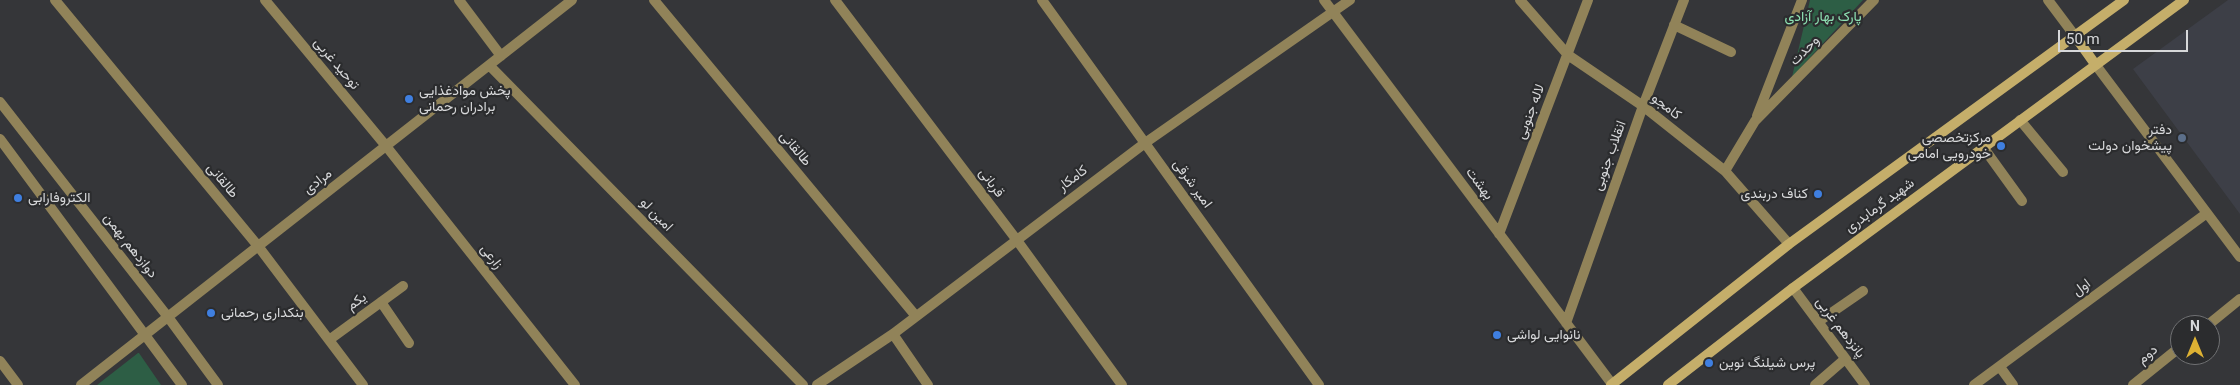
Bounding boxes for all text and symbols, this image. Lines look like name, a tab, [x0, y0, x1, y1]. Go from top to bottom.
park label: پارک بهار آزادی	[1784, 9, 1862, 25]
scale bar	[2060, 20, 2190, 52]
text: 50 m	[2066, 30, 2100, 48]
street label: وحدت	[1787, 32, 1823, 70]
street label: توحید غربی	[309, 35, 363, 93]
street label: لاله جنوبی	[1513, 82, 1549, 142]
place label: پخش موادغذایی برادران رحمانی	[419, 83, 511, 115]
street label: کامجو	[1648, 90, 1684, 124]
marker: پخش موادغذایی برادران رحمانی	[403, 93, 415, 105]
street label: انقلاب جنوبی	[1590, 119, 1630, 193]
place label: دفتر پیشخوان دولت	[2088, 122, 2172, 154]
street label: طالقانی	[776, 128, 814, 170]
place label: مرکزتخصصی خودرویی امامی	[1908, 130, 1991, 162]
marker: دفتر پیشخوان دولت	[2176, 132, 2188, 144]
marker: مرکزتخصصی خودرویی امامی	[1995, 140, 2007, 152]
street label: امیر شرقی	[1169, 156, 1215, 212]
street label: طالقانی	[203, 160, 241, 202]
street label: کامکار	[1055, 162, 1091, 196]
street label: قربانی	[975, 165, 1007, 201]
street label: بهشت	[1461, 165, 1497, 203]
street label: مرادی	[300, 166, 336, 198]
street label: شهید گرمابدری	[1842, 175, 1918, 237]
place label: کناف دربندی	[1740, 186, 1808, 202]
marker: کناف دربندی	[1812, 188, 1824, 200]
place label: الکتروفارابی	[28, 190, 91, 206]
marker: الکتروفارابی	[12, 192, 24, 204]
street label: امین لو	[636, 195, 676, 235]
street label: دوازدهم بهمن	[99, 210, 161, 282]
street label: زارعی	[476, 241, 506, 273]
street label: اول	[2070, 276, 2094, 300]
street label: یکم	[344, 289, 370, 315]
street label: پانزدهم غربی	[1812, 294, 1868, 362]
place label: بنکداری رحمانی	[221, 305, 304, 321]
marker: بنکداری رحمانی	[205, 307, 217, 319]
north arrow	[2170, 315, 2220, 365]
text: N	[2190, 318, 2200, 334]
place label: نانوایی لواشی	[1507, 327, 1581, 343]
marker: نانوایی لواشی	[1491, 329, 1503, 341]
street label: دوم	[2134, 342, 2162, 368]
place label: پرس شیلنگ نوین	[1719, 355, 1815, 371]
marker: پرس شیلنگ نوین	[1703, 357, 1715, 369]

